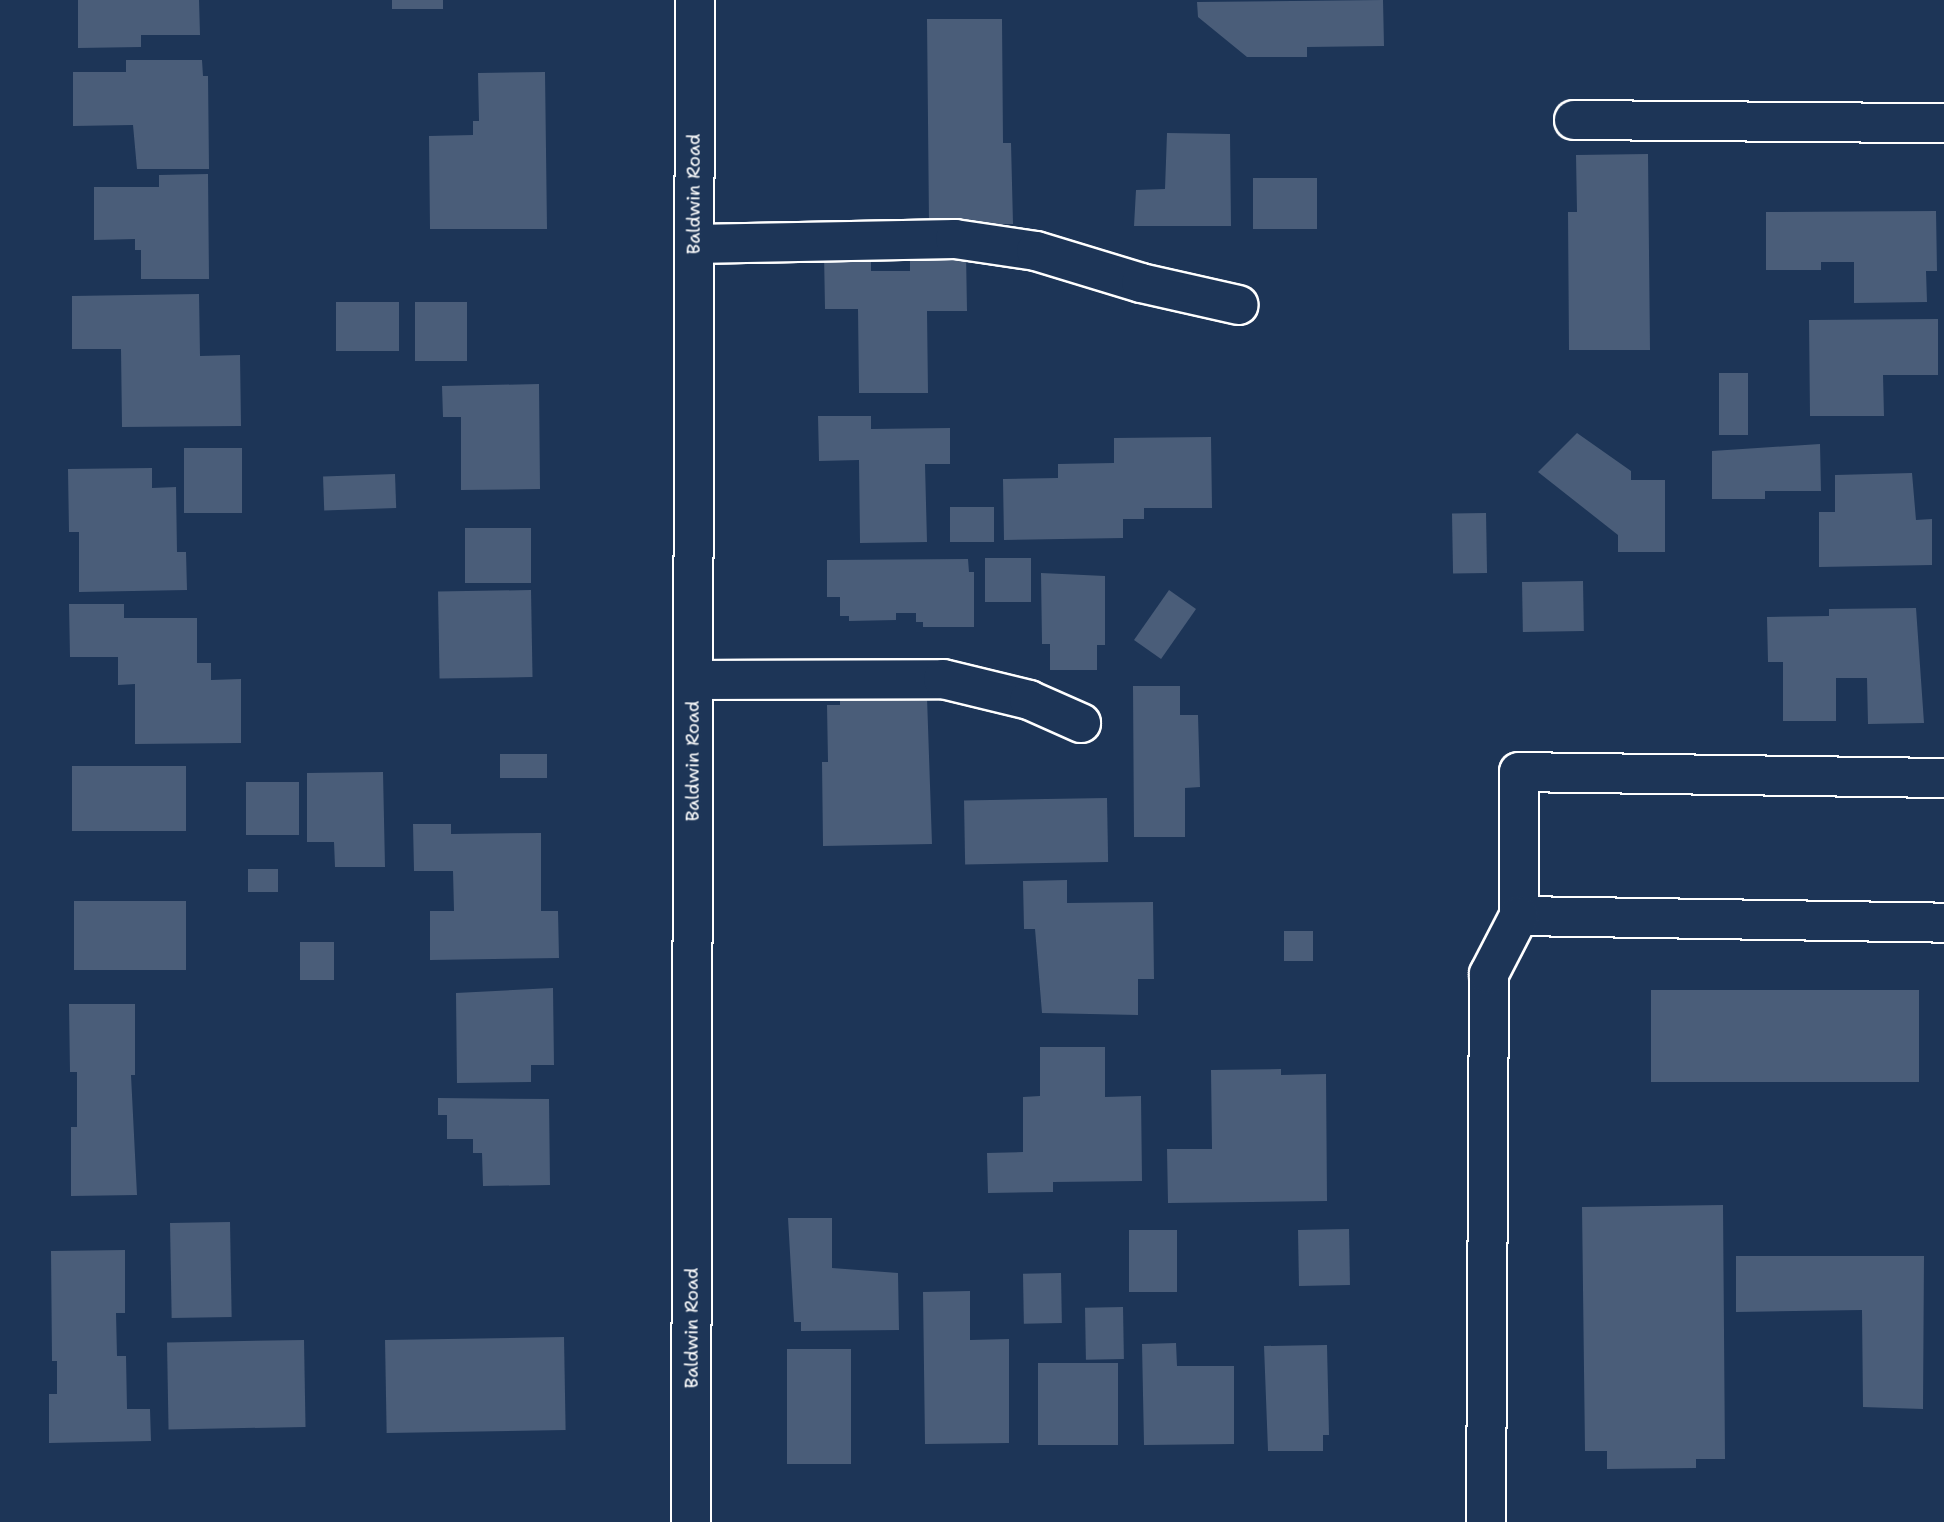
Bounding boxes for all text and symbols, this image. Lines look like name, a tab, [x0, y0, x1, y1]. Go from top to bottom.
street label: Baldwin Road	[683, 134, 705, 254]
street label: Baldwin Road	[682, 701, 704, 821]
street label: Baldwin Road	[681, 1268, 703, 1388]

